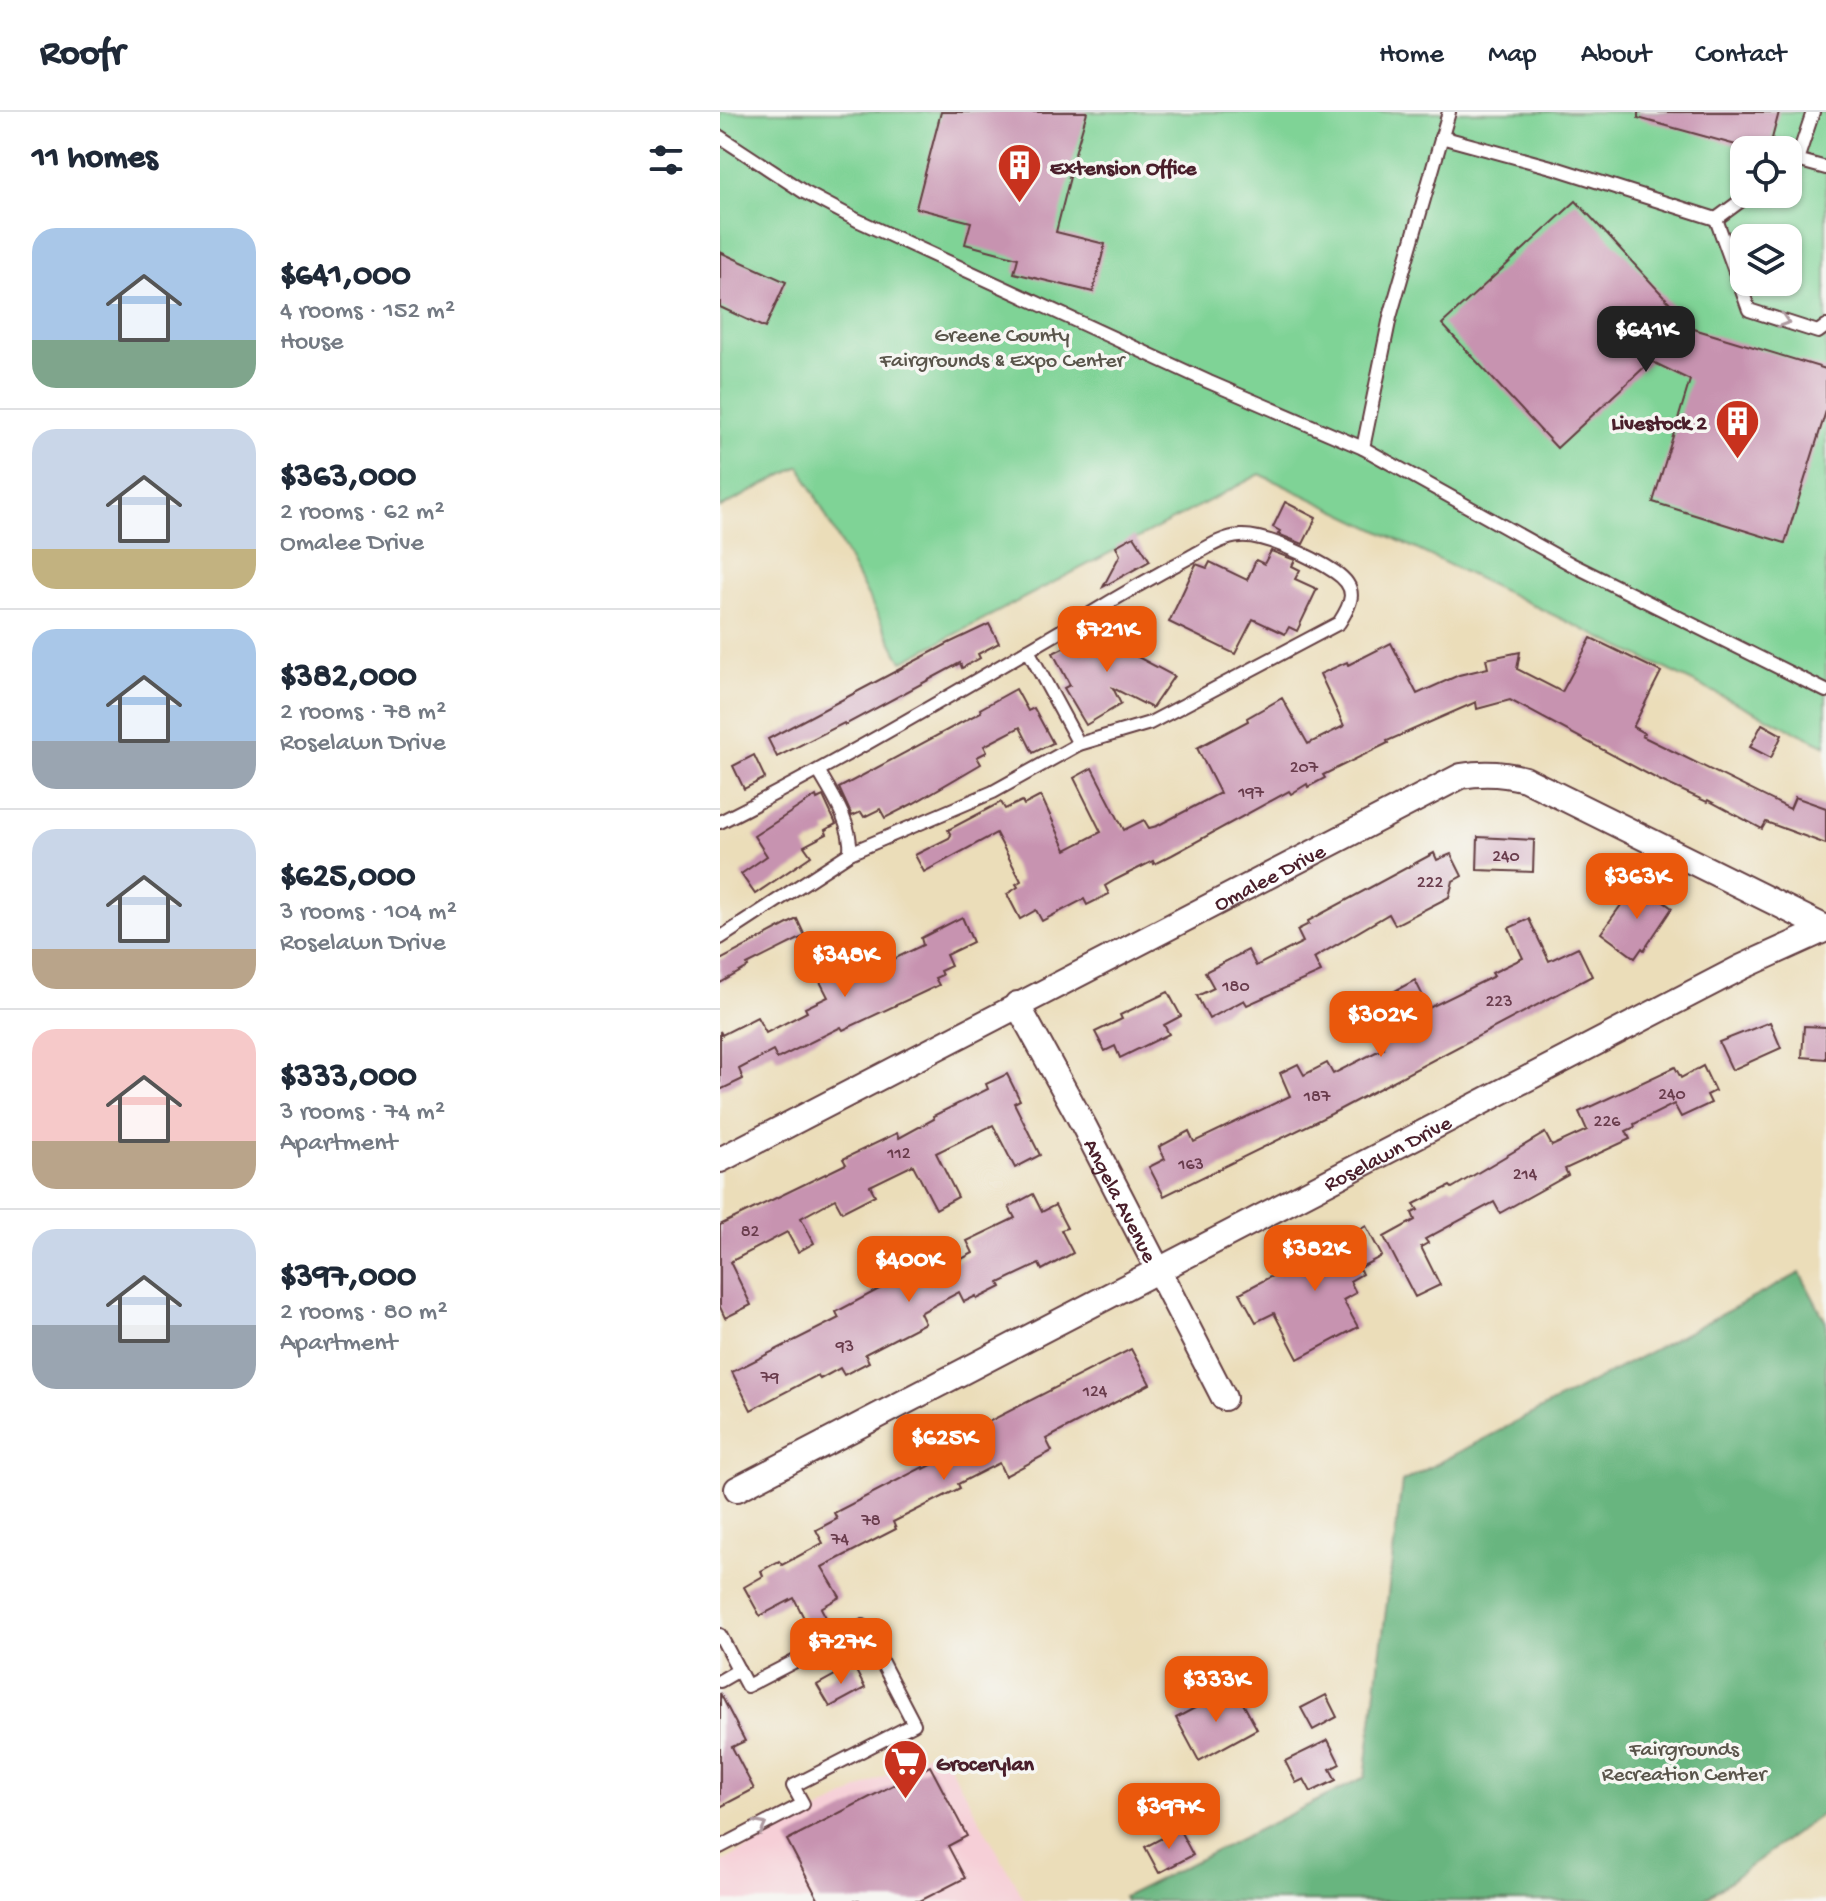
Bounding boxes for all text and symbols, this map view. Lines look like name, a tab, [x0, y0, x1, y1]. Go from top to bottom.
text: Roofr	[40, 33, 124, 77]
text: Home	[1379, 39, 1444, 72]
text: Map	[1488, 39, 1537, 72]
text: About	[1581, 39, 1651, 72]
text: Contact	[1695, 39, 1786, 72]
map controls	[1730, 136, 1802, 296]
button: locate	[1730, 136, 1802, 208]
icon: filters	[644, 138, 688, 182]
text: 11 homes	[32, 140, 158, 180]
building icon: Extension Office	[995, 142, 1043, 205]
place label: Extension Office	[1050, 157, 1197, 183]
button: layers	[1730, 224, 1802, 296]
text: $641,000	[280, 257, 411, 297]
icon: home	[96, 260, 192, 356]
text: 4 rooms · 152 m²	[280, 297, 455, 328]
pin: $641K	[1590, 306, 1702, 374]
one-way arrow	[1777, 312, 1790, 328]
text: $641K	[1615, 316, 1677, 347]
park label: Greene County Fairgrounds & Expo Center	[879, 324, 1127, 375]
text: House	[280, 328, 344, 359]
building icon: Livestock 2	[1714, 397, 1762, 460]
place label: Livestock 2	[1611, 412, 1707, 438]
text: $363,000	[280, 458, 416, 498]
icon: home	[96, 461, 192, 557]
text: 2 rooms · 62 m²	[280, 498, 444, 529]
text: Omalee Drive	[280, 529, 424, 560]
pin: $721K	[1051, 606, 1163, 674]
text: $721K	[1076, 616, 1138, 647]
text: $382,000	[280, 658, 417, 698]
icon: home	[96, 661, 192, 757]
text: 2 rooms · 78 m²	[280, 698, 446, 729]
text: Roselawn Drive	[280, 729, 446, 760]
house number: 207	[1290, 758, 1319, 779]
house number: 197	[1237, 783, 1264, 804]
street label: Omalee Drive	[1210, 839, 1331, 919]
house number: 240	[1492, 847, 1520, 868]
pin: $363K	[1581, 853, 1693, 921]
text: $625,000	[280, 858, 416, 898]
icon: home	[96, 861, 192, 957]
text: $363K	[1604, 863, 1670, 894]
house number: 222	[1417, 873, 1443, 894]
text: 3 rooms · 104 m²	[280, 898, 457, 929]
text: Roselawn Drive	[280, 929, 446, 960]
pin: $348K	[789, 931, 901, 999]
text: $348K	[812, 941, 878, 972]
house number: 180	[1221, 977, 1250, 998]
pin: $302K	[1325, 991, 1437, 1059]
house number: 223	[1486, 992, 1513, 1013]
text: $302K	[1347, 1001, 1415, 1032]
text: $333,000	[280, 1058, 417, 1098]
icon: home	[96, 1061, 192, 1157]
house number: 240	[1658, 1085, 1686, 1106]
house number: 187	[1303, 1087, 1331, 1108]
text: 3 rooms · 74 m²	[280, 1098, 445, 1129]
street label: Roselawn Drive	[1320, 1111, 1457, 1199]
house number: 226	[1594, 1112, 1621, 1133]
text: Apartment	[280, 1129, 397, 1160]
street label: Angela Avenue	[1076, 1135, 1161, 1268]
house number: 112	[886, 1144, 911, 1165]
house number: 163	[1177, 1155, 1204, 1176]
house number: 214	[1513, 1165, 1538, 1186]
house number: 82	[741, 1222, 760, 1243]
pin: $382K	[1259, 1225, 1371, 1293]
text: $382K	[1282, 1235, 1348, 1266]
pin: $400K	[853, 1236, 965, 1304]
text: $400K	[875, 1246, 943, 1277]
text: $397,000	[280, 1258, 416, 1298]
icon: home	[96, 1261, 192, 1357]
text: 2 rooms · 80 m²	[280, 1298, 448, 1329]
text: Apartment	[280, 1329, 397, 1360]
house number: 93	[835, 1337, 854, 1358]
house number: 79	[760, 1368, 779, 1389]
house number: 124	[1082, 1382, 1108, 1403]
pin: $625K	[888, 1414, 1000, 1482]
text: $625K	[911, 1424, 977, 1455]
house number: 78	[860, 1511, 881, 1532]
house number: 74	[830, 1530, 849, 1551]
pin: $727K	[785, 1618, 897, 1686]
text: $727K	[808, 1628, 874, 1659]
pin: $333K	[1160, 1656, 1272, 1724]
text: $333K	[1183, 1666, 1249, 1697]
supermarket icon: Grocerylan	[881, 1738, 929, 1801]
park label: Fairgrounds Recreation Center	[1602, 1738, 1768, 1789]
place label: Grocerylan	[936, 1753, 1035, 1779]
pin: $397K	[1113, 1783, 1225, 1851]
text: $397K	[1136, 1793, 1202, 1824]
one-way arrow	[753, 1820, 768, 1835]

